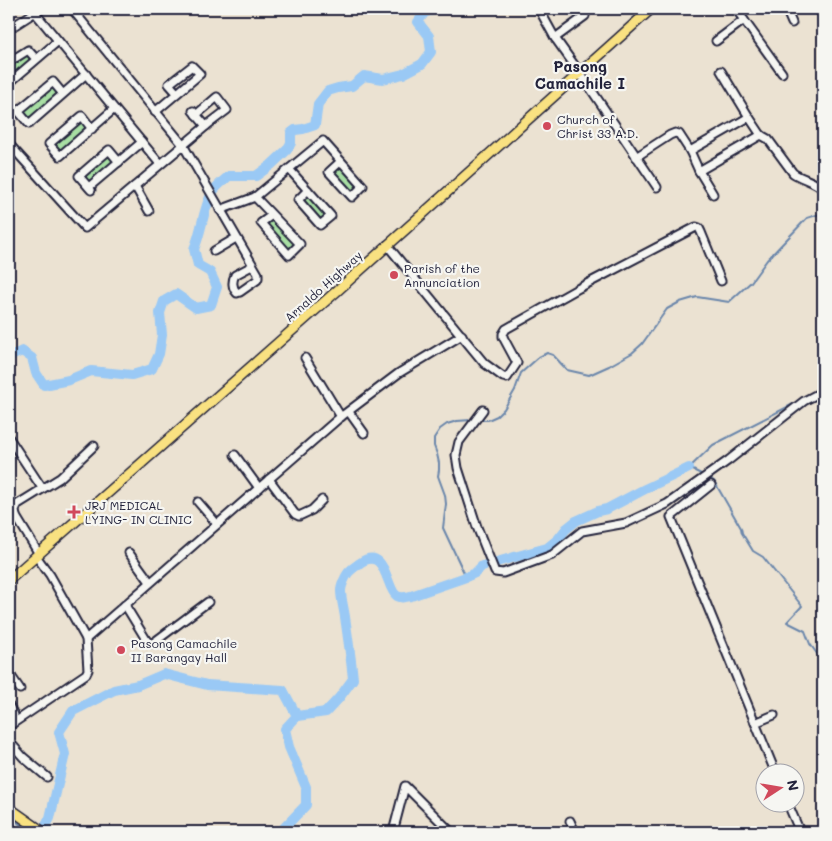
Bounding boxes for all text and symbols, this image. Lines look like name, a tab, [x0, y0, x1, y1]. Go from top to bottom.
district label: Pasong Camachile I	[535, 56, 625, 93]
place label: Church of Christ 33 A.D.	[557, 111, 639, 141]
marker: Church of Christ 33 A.D.	[541, 120, 553, 132]
street label: Arnaldo Highway	[281, 247, 365, 325]
place label: Parish of the Annunciation	[404, 260, 480, 290]
marker: Parish of the Annunciation	[388, 269, 400, 281]
place label: JRJ MEDICAL LYING- IN CLINIC	[85, 497, 192, 527]
marker: JRJ MEDICAL LYING- IN CLINIC	[67, 505, 81, 519]
place label: Pasong Camachile II Barangay Hall	[131, 635, 237, 665]
marker: Pasong Camachile II Barangay Hall	[115, 644, 127, 656]
north arrow	[754, 764, 804, 814]
text: N	[783, 778, 804, 792]

